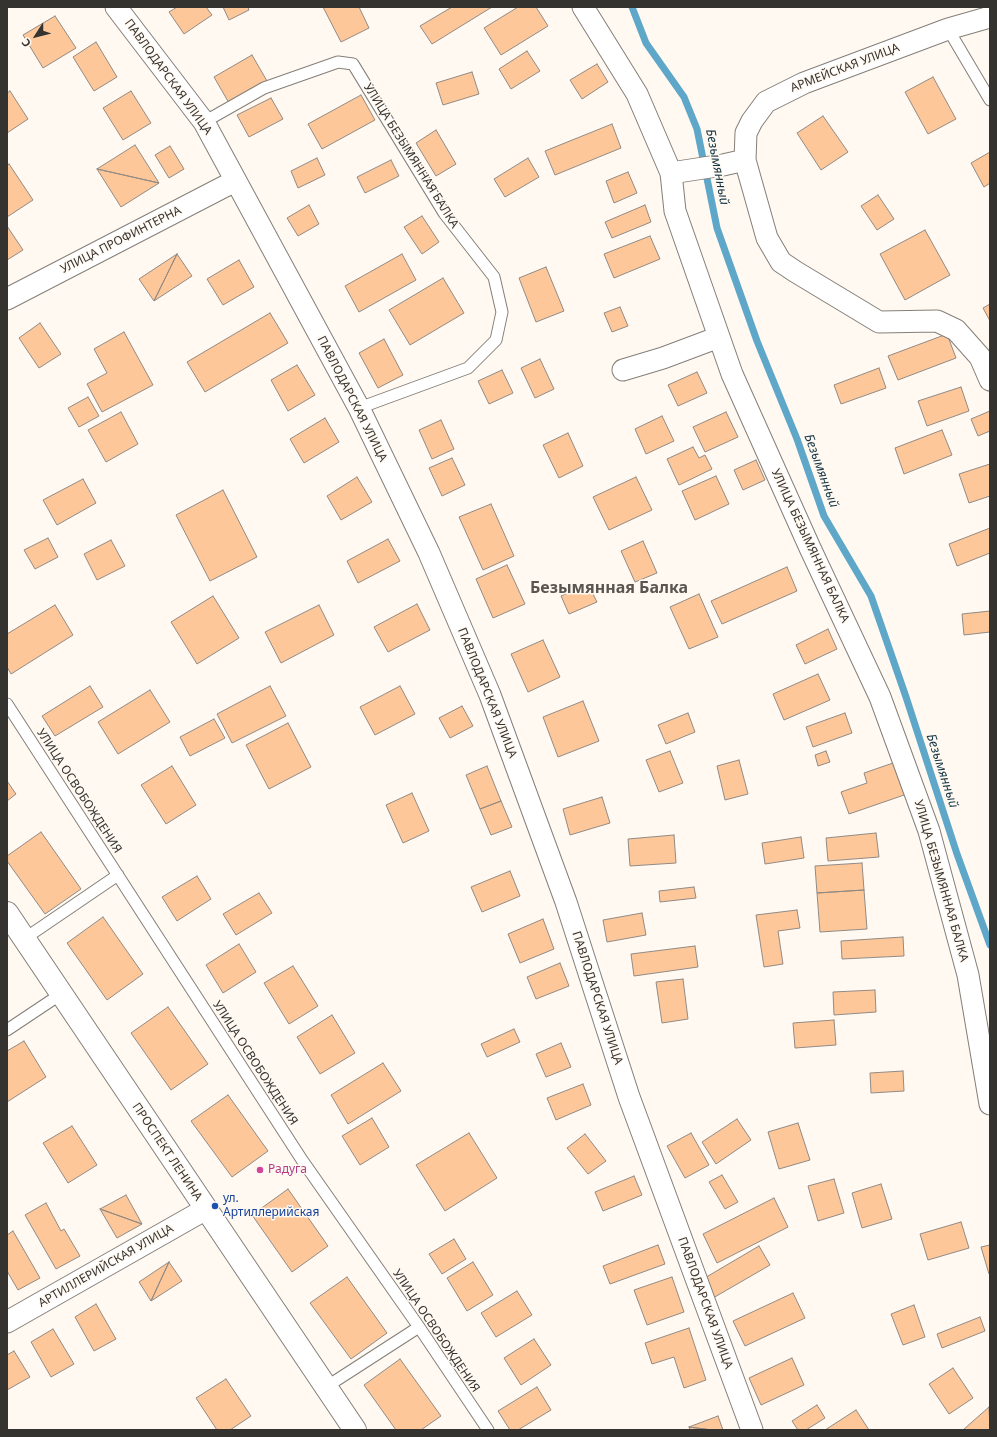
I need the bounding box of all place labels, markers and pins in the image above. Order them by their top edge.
place label: Радуга [268,1163,307,1177]
marker: Радуга [255,1165,265,1175]
place label: ул. Артиллерийская [223,1192,319,1220]
marker: ул. Артиллерийская [210,1201,220,1211]

